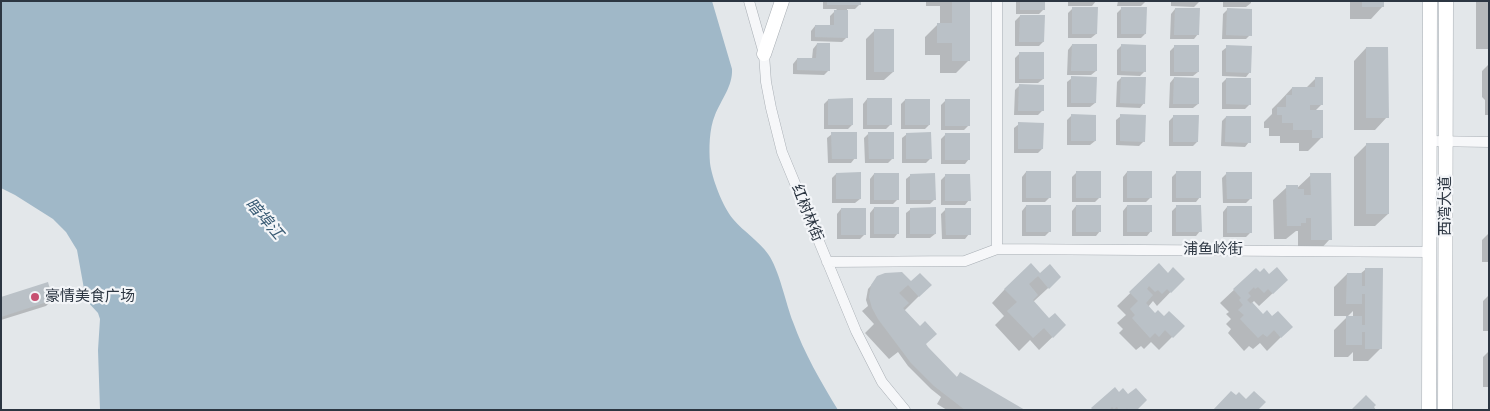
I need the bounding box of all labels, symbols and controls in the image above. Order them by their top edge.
street label: 西湾大道 [1437,176,1455,236]
street label: 红树林街 [787,182,827,244]
water label: 暗埠江 [241,195,287,243]
street label: 浦鱼岭街 [1183,241,1243,259]
place label: 豪情美食广场 [45,288,135,306]
marker: 豪情美食广场 [29,291,41,303]

